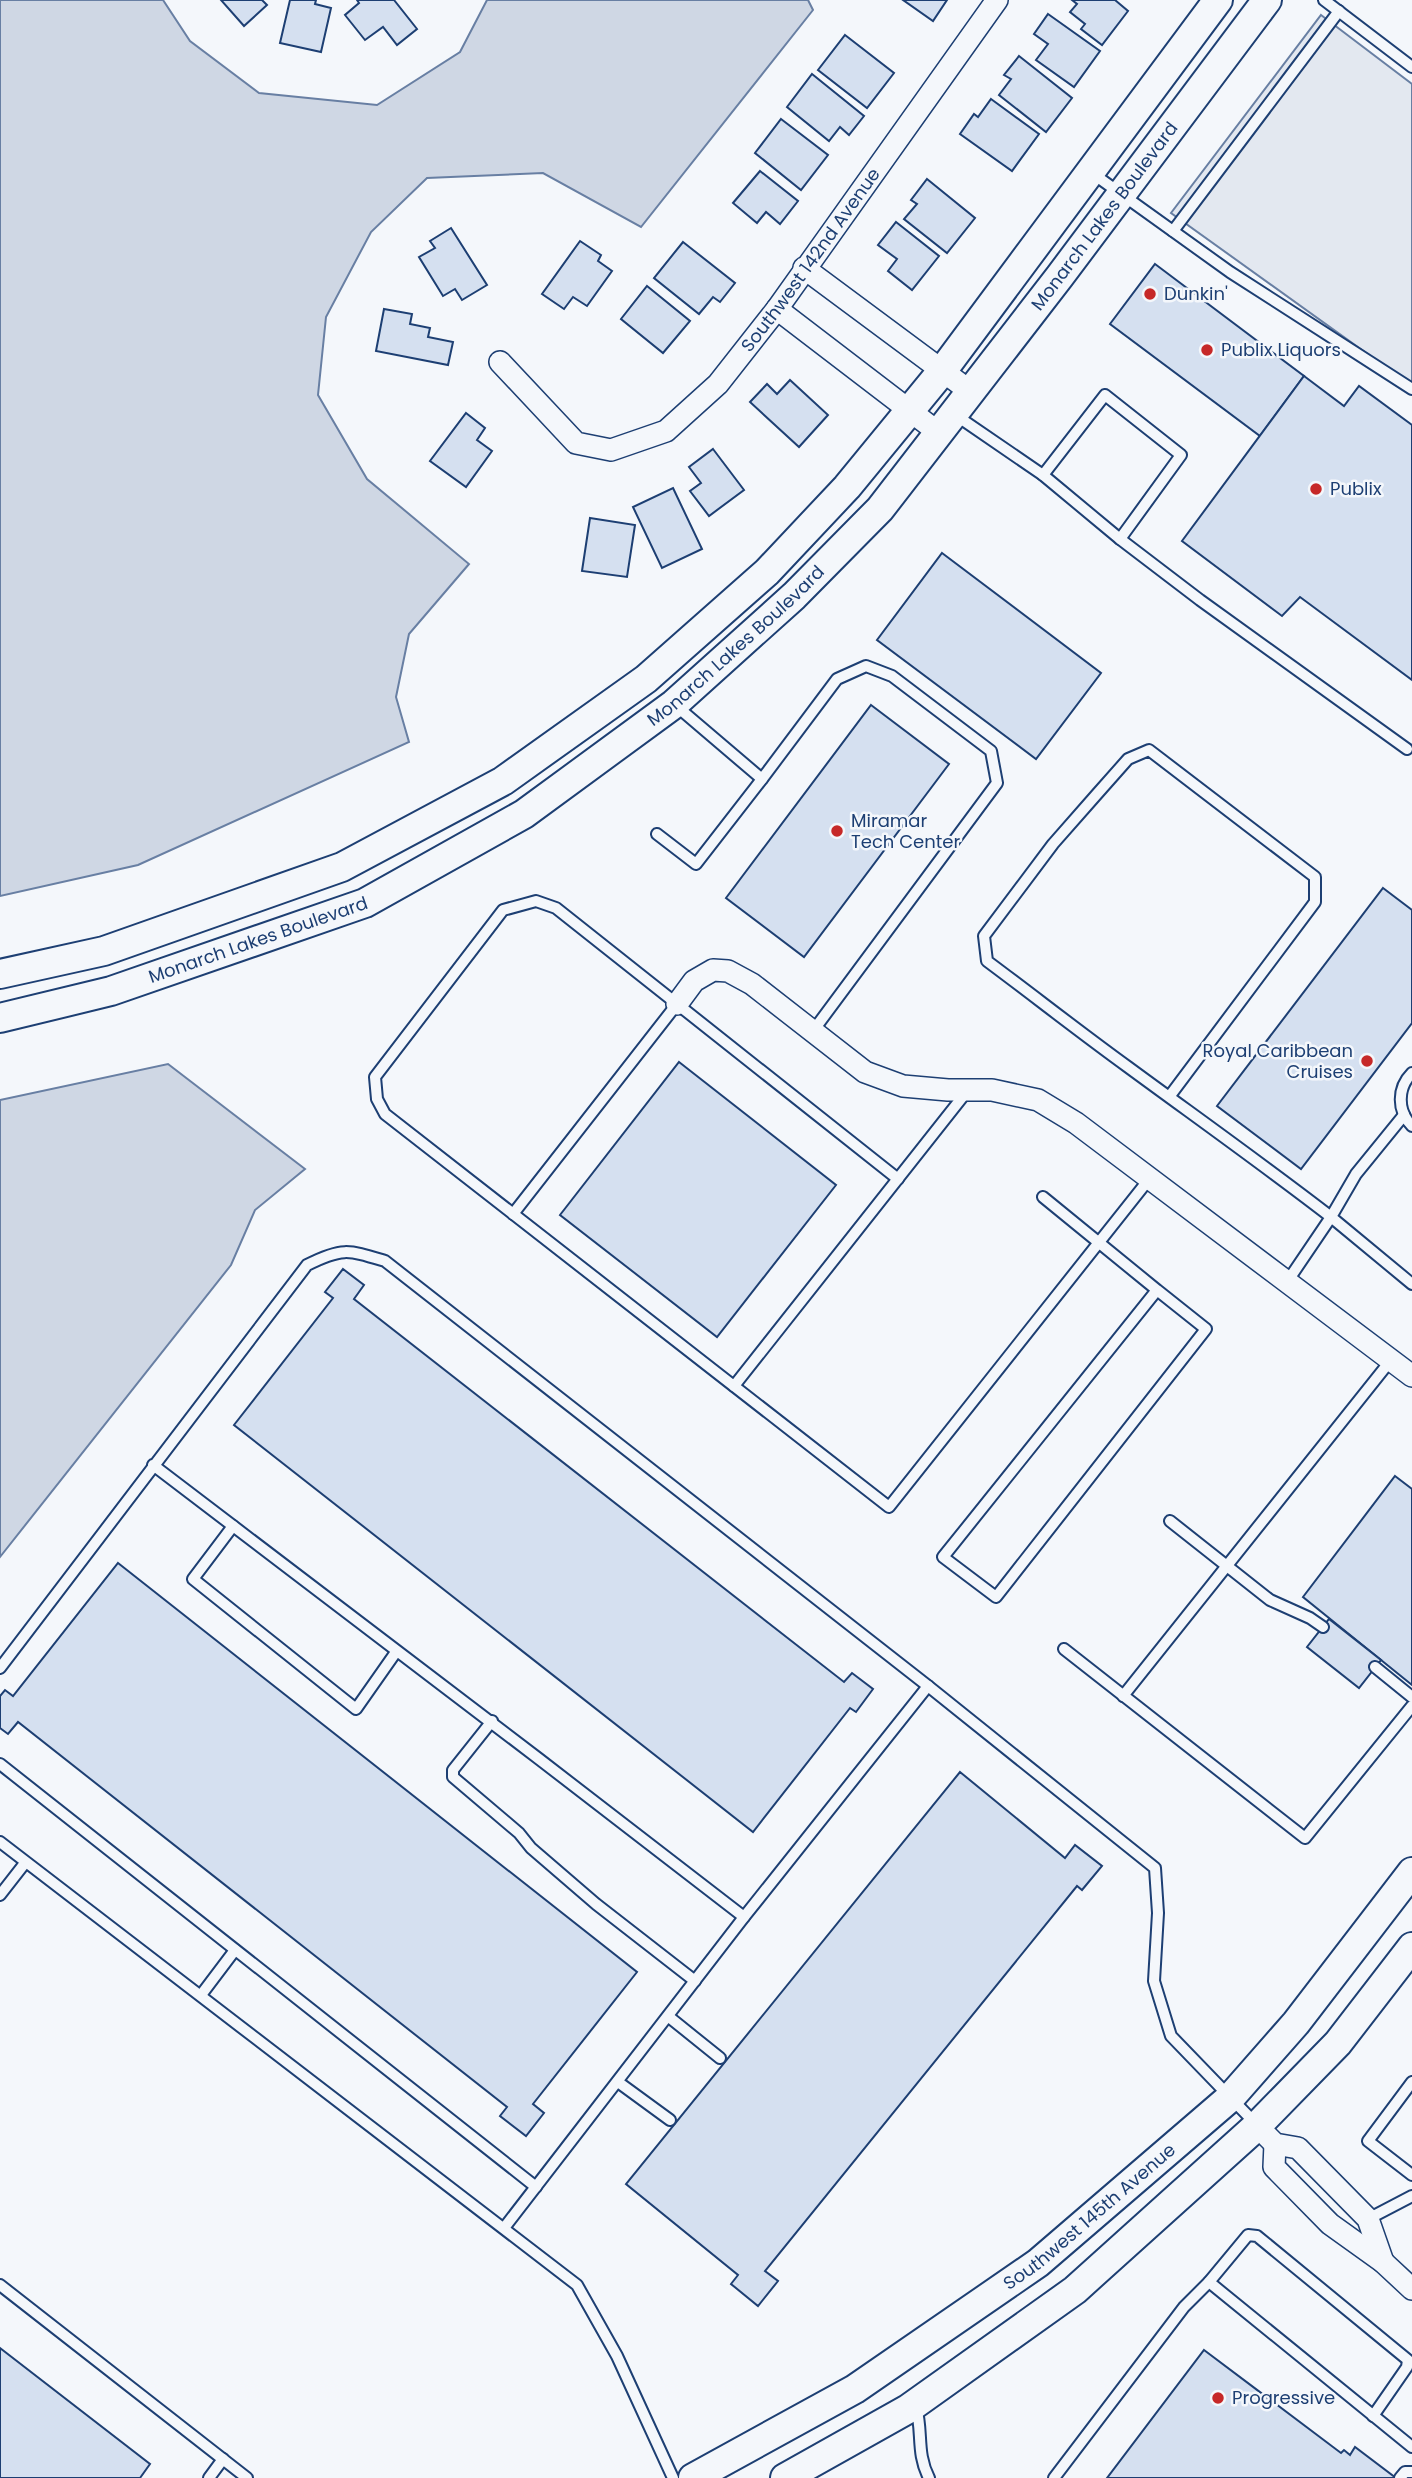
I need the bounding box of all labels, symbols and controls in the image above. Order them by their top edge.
street label: Monarch Lakes Boulevard [1025,116,1183,315]
street label: Southwest 142nd Avenue [735,163,886,357]
place label: Dunkin' [1164,281,1228,306]
marker: Dunkin' [1142,286,1158,302]
place label: Publix Liquors [1221,337,1341,362]
marker: Publix Liquors [1199,342,1215,358]
place label: Publix [1330,476,1382,501]
marker: Publix [1308,481,1324,497]
street label: Monarch Lakes Boulevard [642,560,830,732]
place label: Miramar Tech Center [851,808,960,854]
marker: Miramar Tech Center [829,823,845,839]
street label: Monarch Lakes Boulevard [145,890,371,989]
place label: Royal Caribbean Cruises [1203,1038,1353,1084]
marker: Royal Caribbean Cruises [1359,1053,1375,1069]
street label: Southwest 145th Avenue [998,2137,1181,2295]
place label: Progressive [1232,2385,1335,2410]
marker: Progressive [1210,2390,1226,2406]

